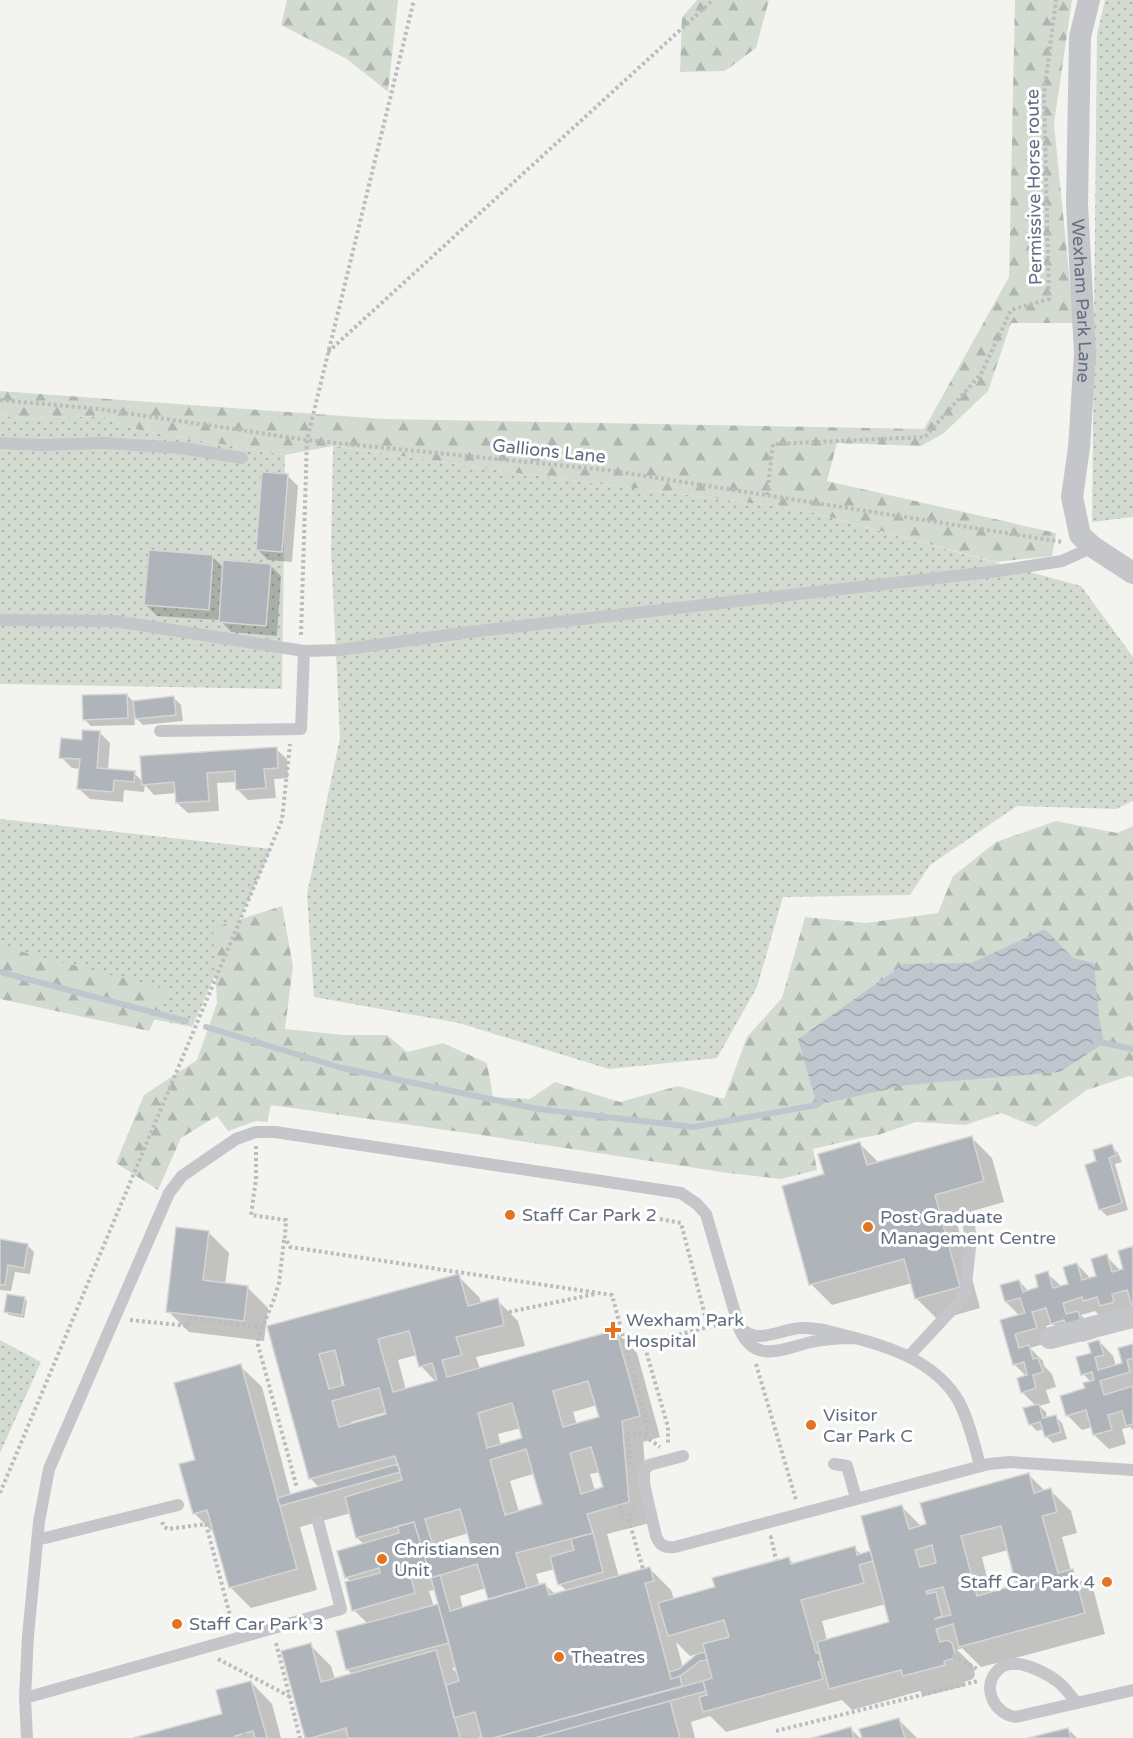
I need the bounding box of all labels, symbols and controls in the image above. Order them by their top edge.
street label: Permissive Horse route [1021,89,1047,285]
street label: Wexham Park Lane [1067,218,1096,384]
street label: Gallions Lane [491,434,607,468]
place label: Staff Car Park 2 [522,1204,657,1226]
place label: Post Graduate Management Centre [880,1206,1056,1249]
marker: Staff Car Park 2 [503,1208,517,1222]
marker: Post Graduate Management Centre [861,1220,875,1234]
place label: Wexham Park Hospital [626,1309,744,1352]
marker: Wexham Park Hospital [604,1321,622,1339]
place label: Visitor Car Park C [823,1404,913,1447]
marker: Visitor Car Park C [804,1418,818,1432]
place label: Christiansen Unit [394,1538,500,1581]
marker: Christiansen Unit [375,1552,389,1566]
place label: Staff Car Park 4 [960,1571,1095,1593]
marker: Staff Car Park 4 [1100,1575,1114,1589]
place label: Staff Car Park 3 [189,1613,324,1635]
marker: Staff Car Park 3 [170,1617,184,1631]
place label: Theatres [571,1646,645,1668]
marker: Theatres [552,1650,566,1664]

